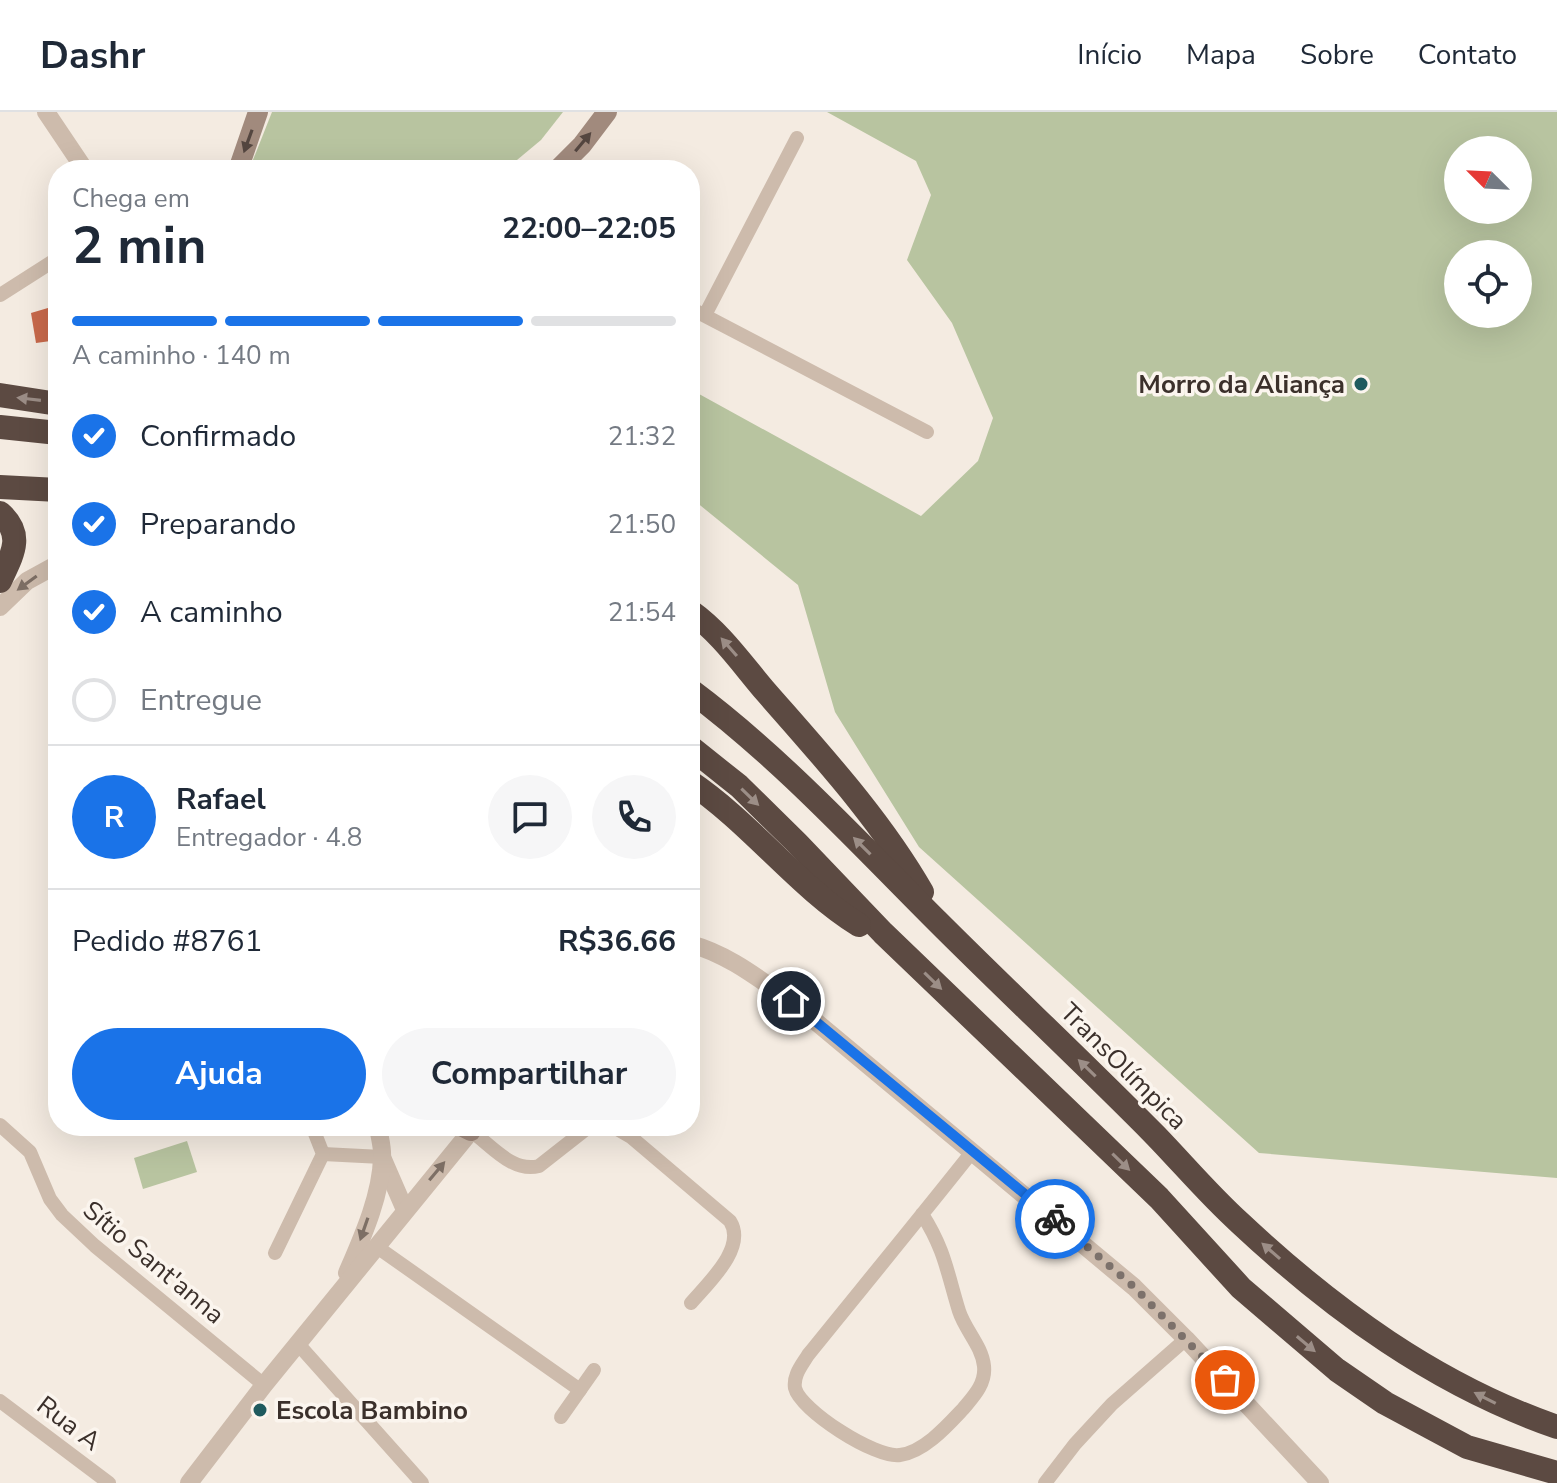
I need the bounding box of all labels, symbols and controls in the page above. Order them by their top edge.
text: Dashr [40,30,145,81]
text: Início [1077,36,1142,74]
text: Mapa [1186,36,1256,74]
text: Sobre [1300,36,1374,74]
text: Contato [1418,36,1517,74]
one-way arrow [241,129,254,153]
one-way arrow [574,132,591,152]
north arrow [1444,136,1532,224]
map controls [1444,136,1532,328]
text: Chega em [72,181,190,216]
text: 22:00–22:05 [502,208,676,249]
text: 2 min [72,210,207,281]
button: locate [1444,240,1532,328]
text: A caminho · 140 m [72,338,291,373]
place label: Morro da Aliança [1138,367,1345,402]
marker: Morro da Aliança [1352,375,1370,393]
one-way arrow [16,392,41,405]
icon: check [72,414,116,458]
text: Confirmado [140,416,296,457]
text: 21:32 [608,419,676,454]
icon: check [72,502,116,546]
text: Preparando [140,504,296,545]
text: 21:50 [608,507,676,542]
one-way arrow [16,575,38,591]
icon: check [72,590,116,634]
text: A caminho [140,592,283,633]
text: 21:54 [608,595,676,630]
one-way arrow [721,637,738,657]
text: Entregue [140,680,262,721]
button: chat [488,775,572,859]
button: phone [592,775,676,859]
text: Rafael [176,779,266,820]
one-way arrow [740,787,759,806]
text: R [104,797,124,838]
text: Entregador · 4.8 [176,820,362,855]
one-way arrow [853,837,872,856]
text: Pedido #8761 [72,921,263,962]
text: R$36.66 [558,921,676,962]
pin [757,967,825,1035]
one-way arrow [923,972,942,990]
icon: home [769,979,813,1023]
street label: TransOlímpica [1052,995,1195,1138]
button: Ajuda [72,1028,366,1120]
button: Compartilhar [382,1028,676,1120]
one-way arrow [1078,1060,1097,1078]
one-way arrow [1111,1152,1130,1170]
one-way arrow [428,1162,445,1182]
courier [1015,1179,1095,1259]
street label: Sítio Sant'anna [75,1193,232,1332]
icon: bike [1033,1197,1077,1241]
one-way arrow [358,1217,370,1241]
one-way arrow [1262,1243,1281,1261]
one-way arrow [1295,1335,1315,1352]
pin [1191,1346,1259,1414]
icon: bag [1203,1358,1247,1402]
street label: Rua A [30,1388,108,1459]
one-way arrow [1474,1391,1497,1404]
place label: Escola Bambino [276,1393,468,1428]
marker: Escola Bambino [251,1401,269,1419]

